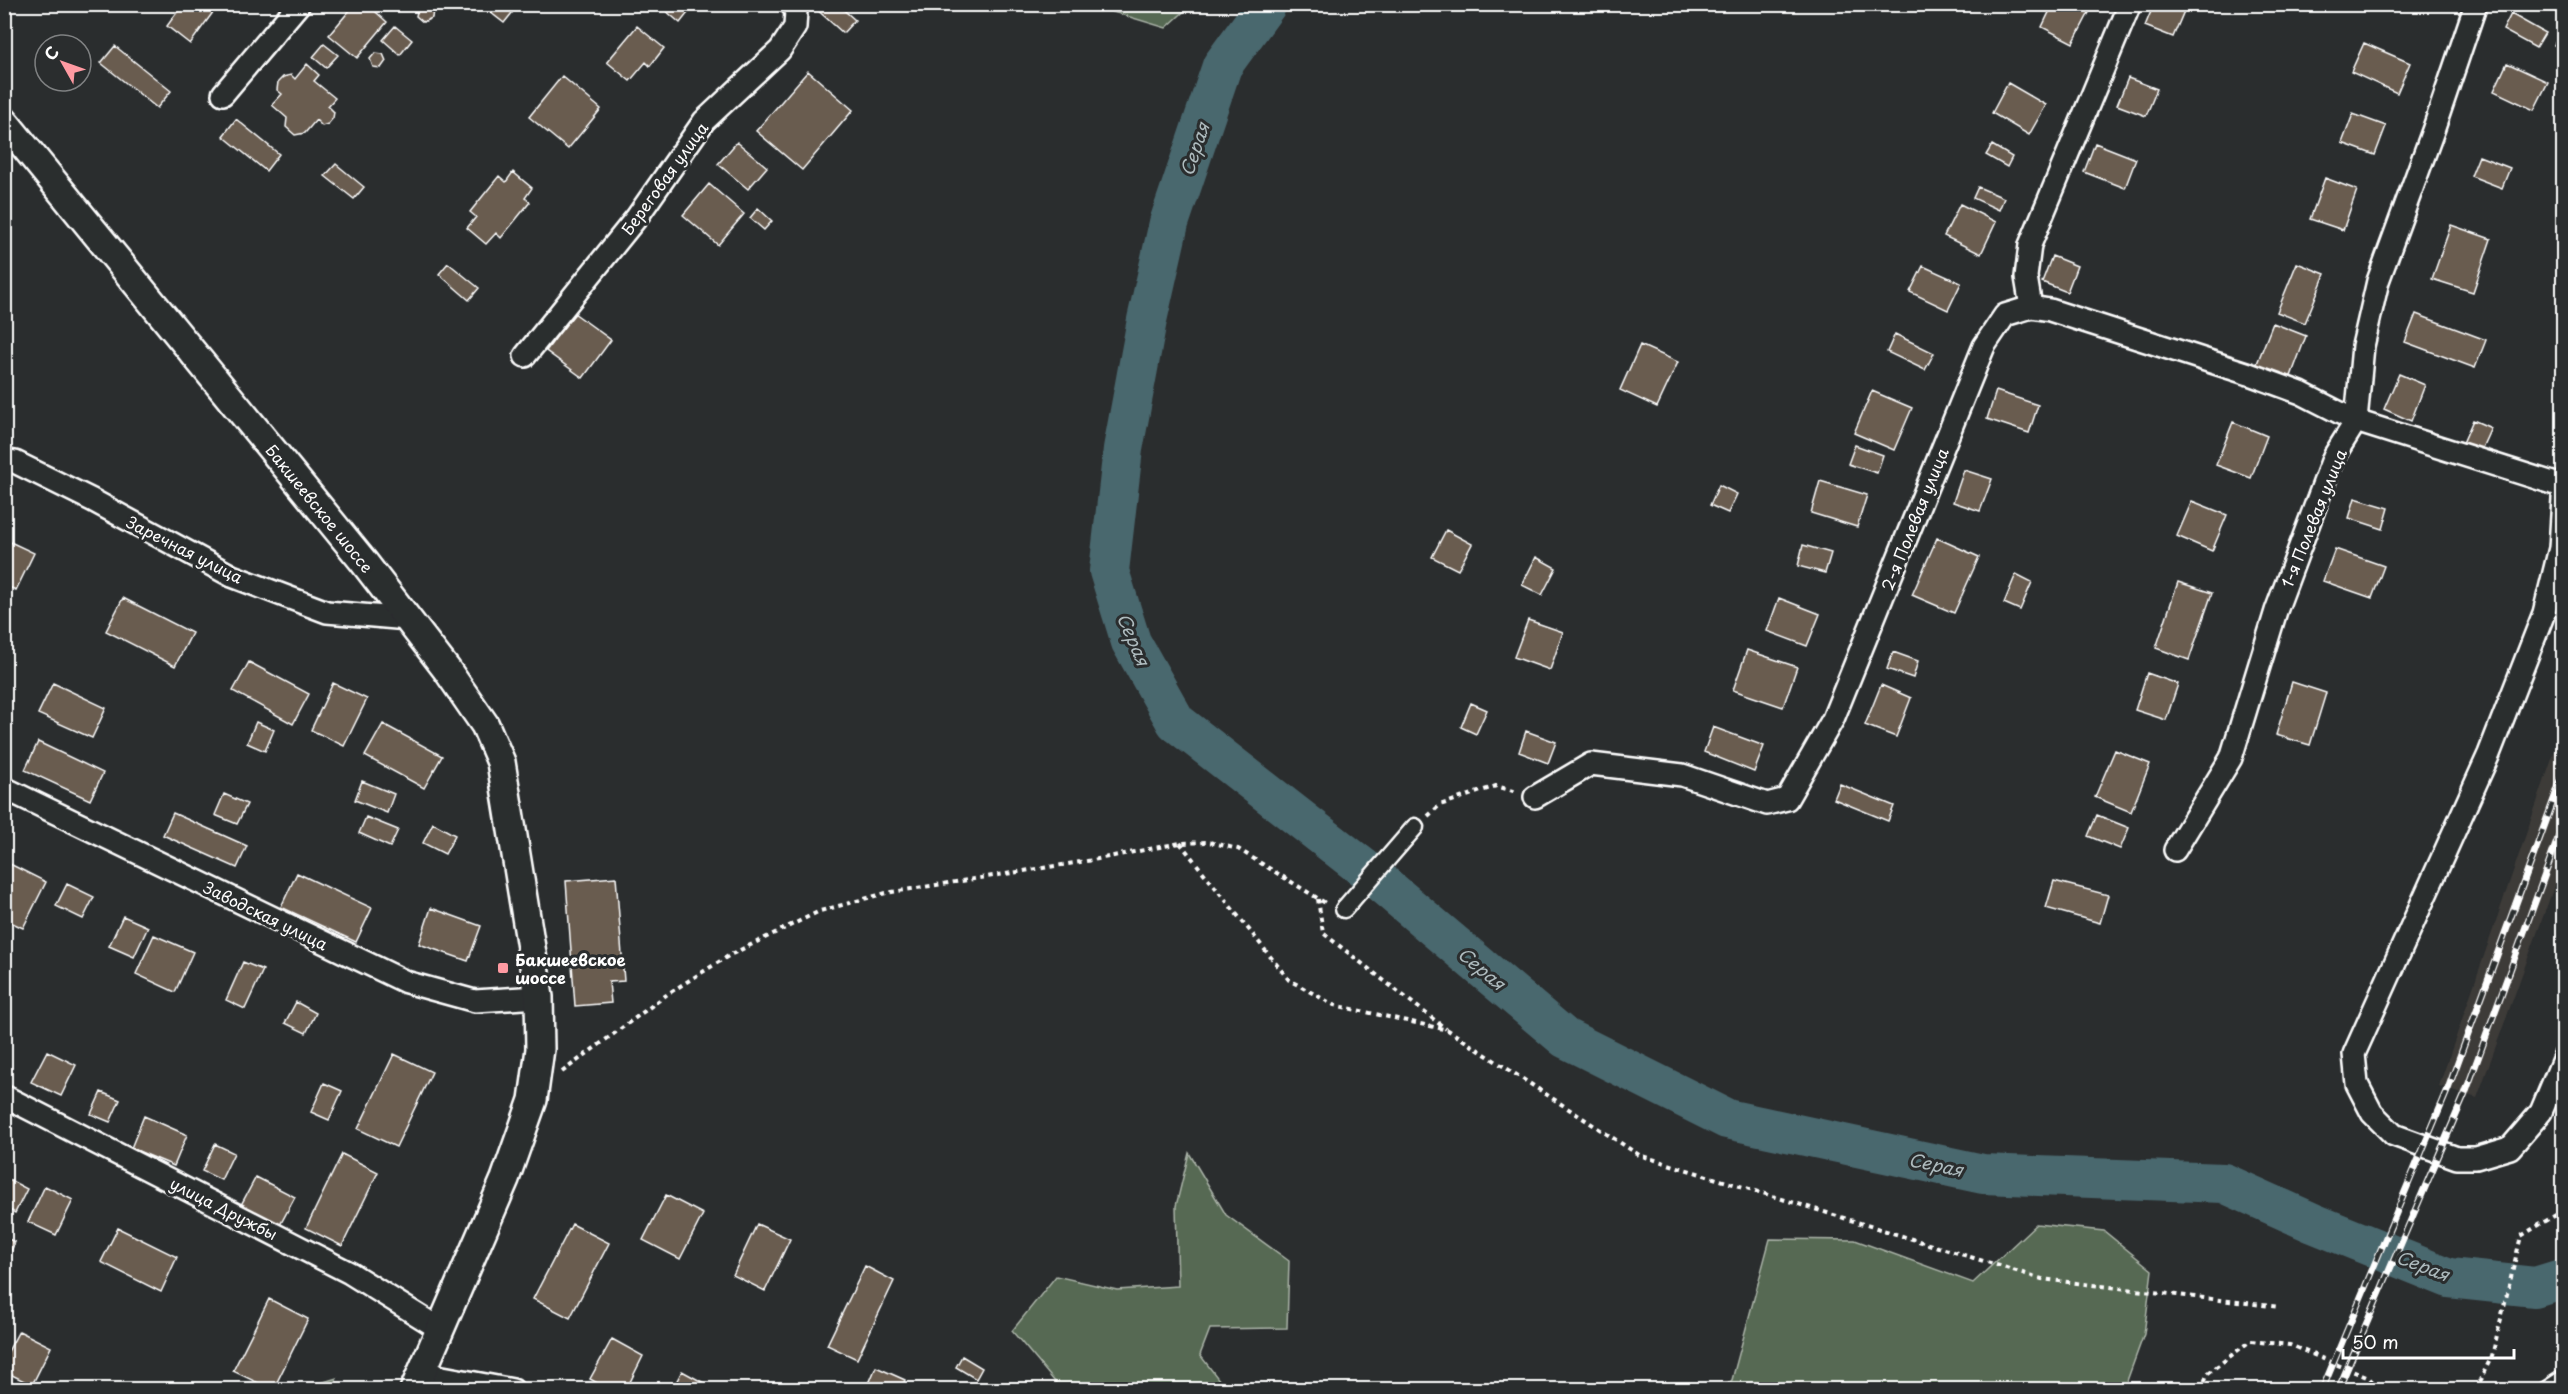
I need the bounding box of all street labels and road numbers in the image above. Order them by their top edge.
street label: Береговая улица [615,117,713,239]
street label: Бакшеевское шоссе [261,439,379,577]
street label: 2-я Полевая улица [1874,444,1954,594]
street label: 1-я Полевая улица [2274,445,2352,591]
street label: Заречная улица [123,509,247,589]
street label: Заводская улица [200,875,332,955]
street label: улица Дружбы [166,1171,282,1245]

